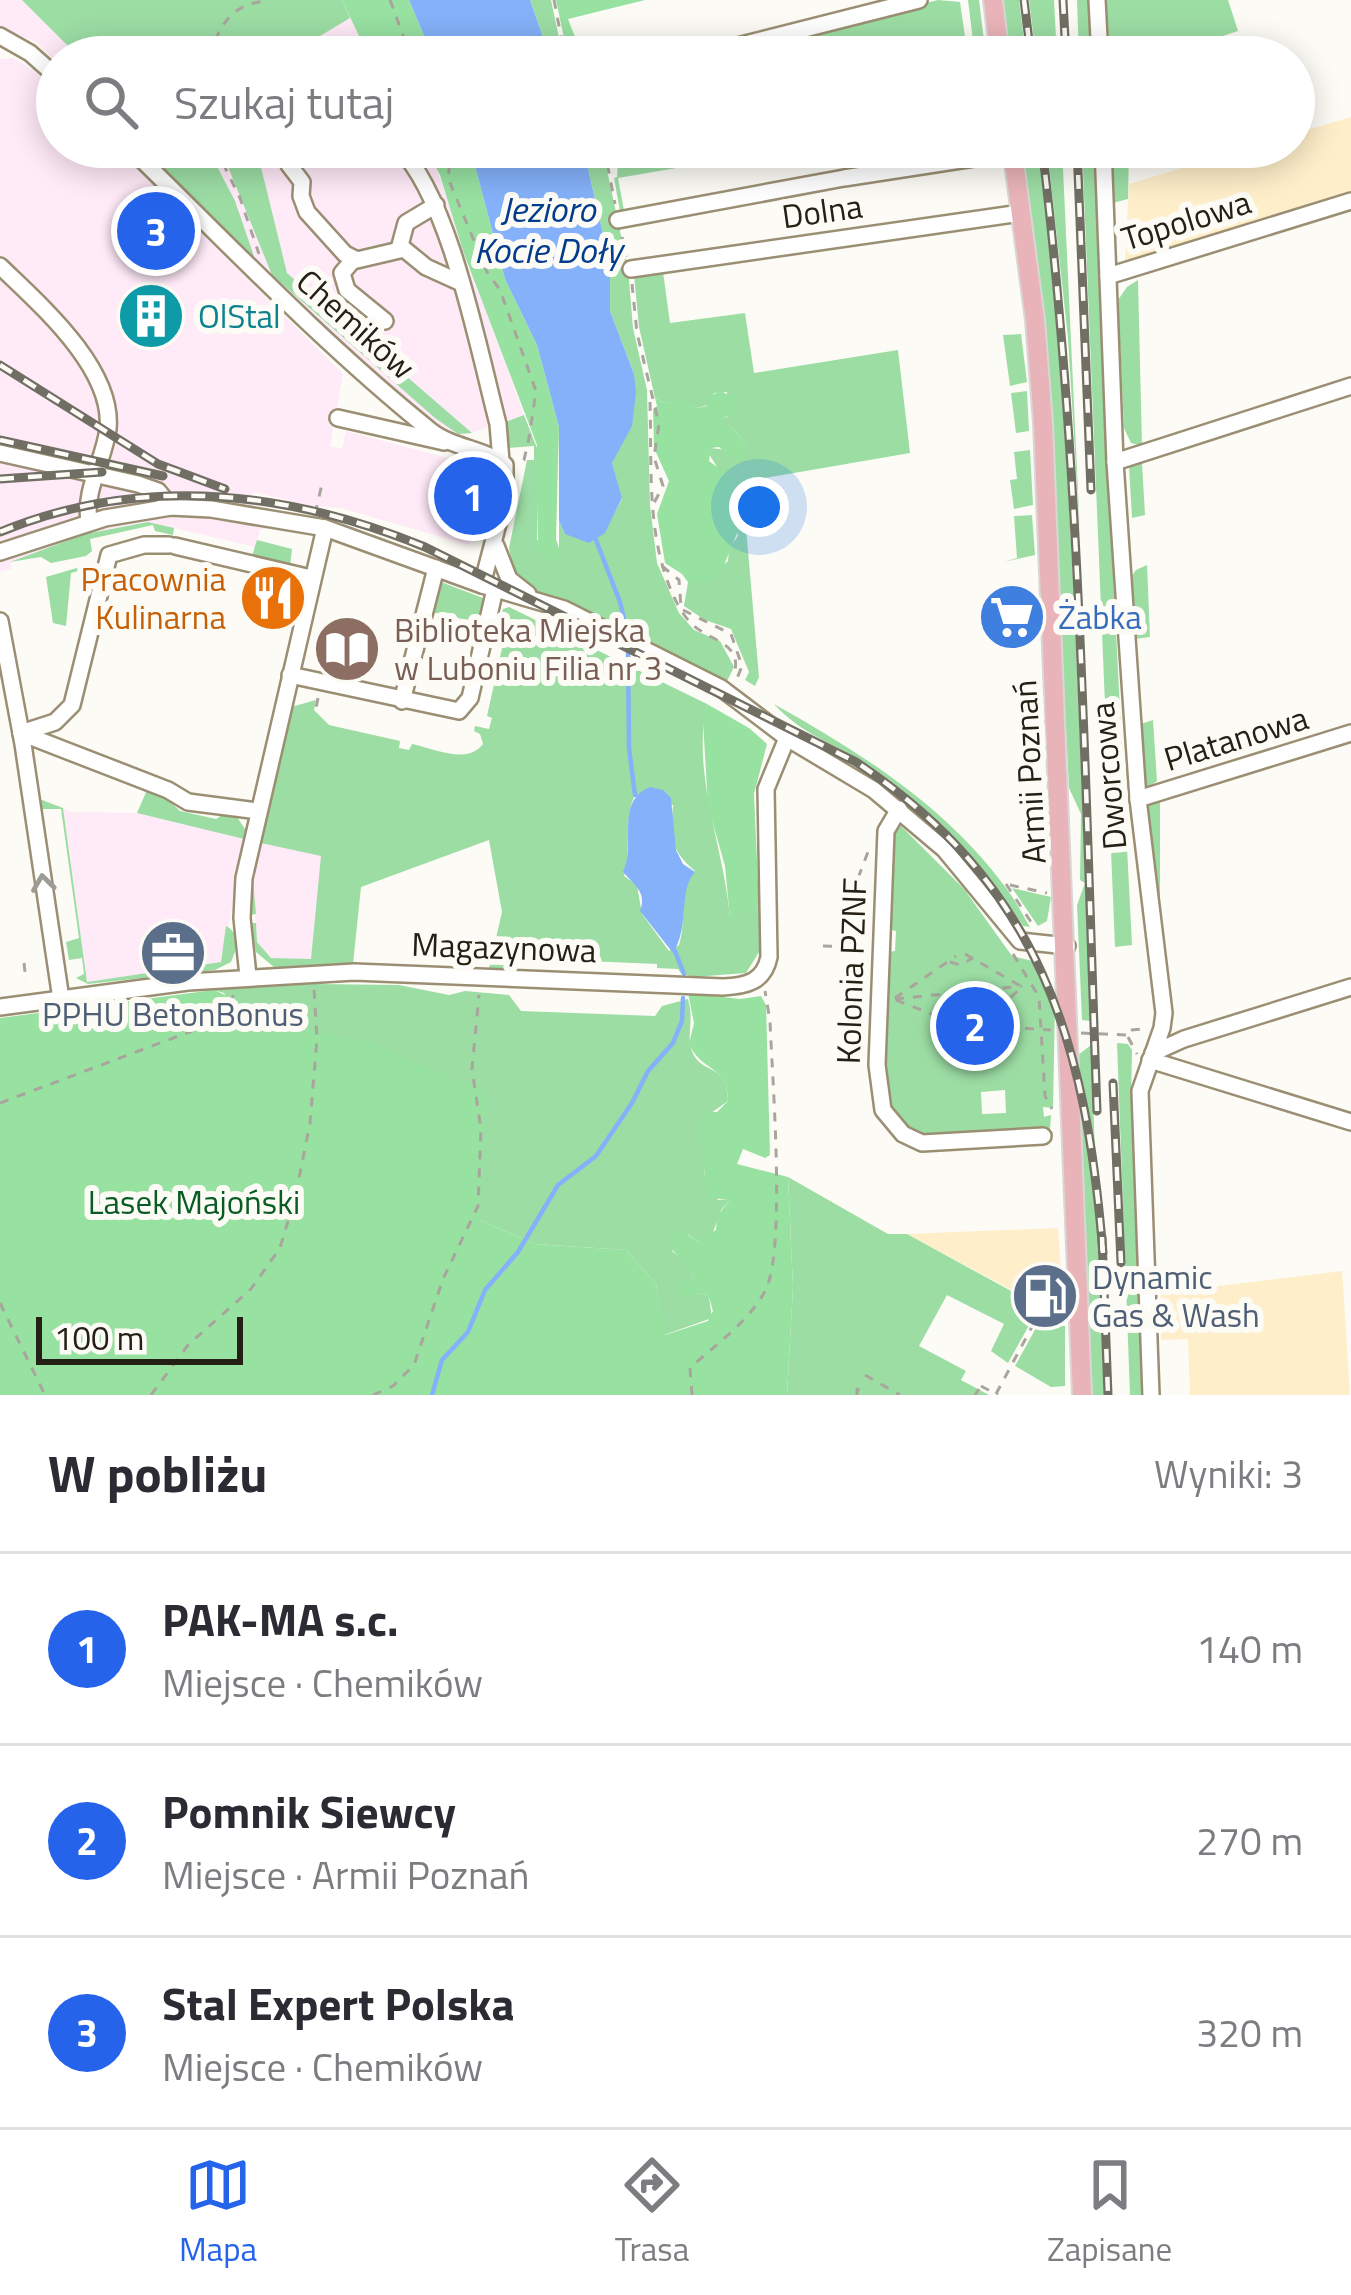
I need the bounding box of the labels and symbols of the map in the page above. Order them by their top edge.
street label: Topolowa [1115,177,1257,263]
water label: Jezioro Kocie Doły [474,181,626,277]
street label: Dolna [779,181,865,241]
pin: 3 [117,186,195,276]
street label: Chemików [285,257,427,391]
building icon: OlStal [116,281,186,351]
place label: OlStal [198,291,281,341]
pin: 1 [434,451,512,541]
your location [729,477,789,537]
place label: Pracownia Kulinarna [80,554,226,642]
restaurant icon: Pracownia Kulinarna [238,563,308,633]
supermarket icon: Żabka [977,582,1047,652]
place label: Żabka [1058,592,1142,642]
place label: Biblioteka Miejska w Luboniu Filia nr 3 [394,605,662,693]
library icon: Biblioteka Miejska w Luboniu Filia nr 3 [312,614,382,684]
street label: Armii Poznań [999,679,1059,865]
street label: Platanowa [1158,692,1314,784]
street label: Dworcowa [1077,700,1139,852]
one-way arrow [31,873,57,893]
street label: Kolonia PZNF [823,877,879,1065]
office icon: PPHU BetonBonus [138,918,208,988]
street label: Magazynowa [411,919,597,975]
pin: 2 [936,981,1014,1071]
place label: PPHU BetonBonus [42,989,304,1039]
park label: Lasek Majoński [88,1177,300,1227]
place label: Dynamic Gas & Wash [1092,1252,1260,1340]
fuel station icon: Dynamic Gas & Wash [1010,1261,1080,1331]
scale bar [36,1311,243,1364]

